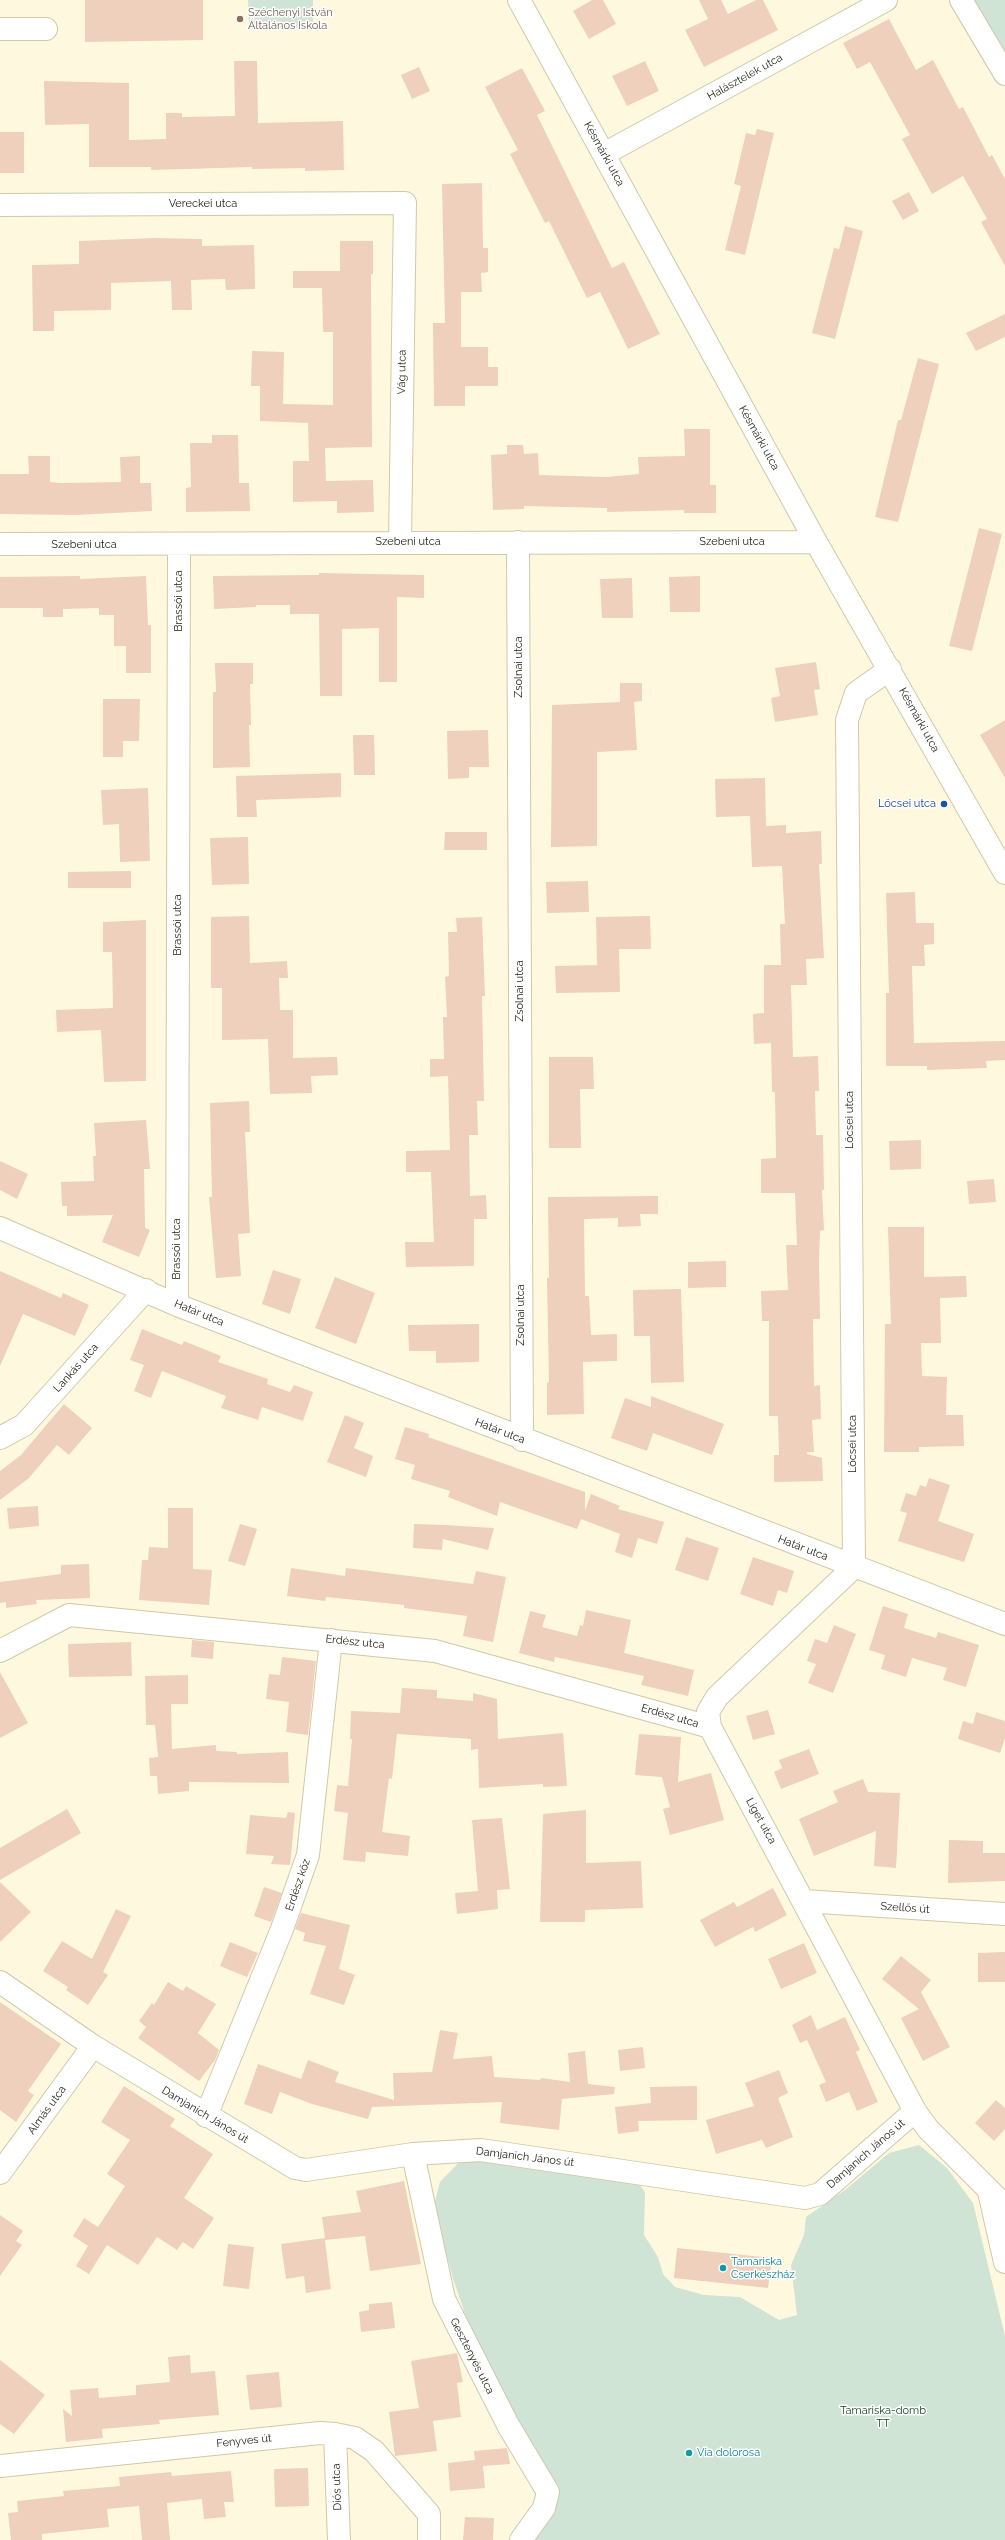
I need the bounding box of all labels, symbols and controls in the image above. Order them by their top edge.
place label: Széchenyi István Általános Iskola [248,6,333,32]
marker: Széchenyi István Általános Iskola [235,14,245,24]
street label: Halásztelek utca [705,51,785,103]
street label: Késmárki utca [581,119,627,189]
street label: Vereckei utca [169,197,237,211]
street label: Vág utca [395,350,409,394]
street label: Késmárki utca [736,403,782,473]
street label: Szebeni utca [375,535,441,549]
street label: Szebeni utca [699,535,765,549]
street label: Szebeni utca [51,538,117,552]
street label: Brassói utca [172,570,186,632]
street label: Zsolnai utca [512,636,526,698]
street label: Késmárki utca [896,685,942,755]
place label: Lőcsei utca [878,797,936,811]
marker: Lőcsei utca [939,799,949,809]
street label: Brassói utca [171,894,185,956]
street label: Zsolnai utca [513,960,527,1022]
street label: Lőcsei utca [843,1091,857,1149]
street label: Brassói utca [170,1218,184,1280]
street label: Zsolnai utca [514,1284,528,1346]
street label: Határ utca [172,1297,226,1329]
street label: Lankás utca [51,1341,101,1395]
street label: Határ utca [473,1415,527,1447]
street label: Lőcsei utca [846,1415,860,1473]
street label: Határ utca [776,1532,830,1564]
street label: Erdész utca [325,1632,385,1652]
street label: Erdész utca [640,1701,700,1731]
street label: Liget utca [743,1796,779,1846]
street label: Erdész köz [283,1857,313,1913]
street label: Szellős út [880,1900,930,1916]
street label: Almás utca [25,2083,69,2137]
street label: Damjanich János út [159,2084,251,2146]
street label: Damjanich János út [824,2117,908,2191]
street label: Damjanich János út [475,2144,575,2170]
place label: Tamariska Cserkészház [731,2255,795,2281]
marker: Tamariska Cserkészház [718,2263,728,2273]
street label: Gesztenyés utca [447,2316,497,2396]
park label: Tamariska-domb TT [840,2404,926,2430]
street label: Fenyves út [216,2432,272,2450]
place label: Via dolorosa [697,2446,760,2460]
marker: Via dolorosa [684,2448,694,2458]
street label: Diós utca [330,2463,344,2511]

